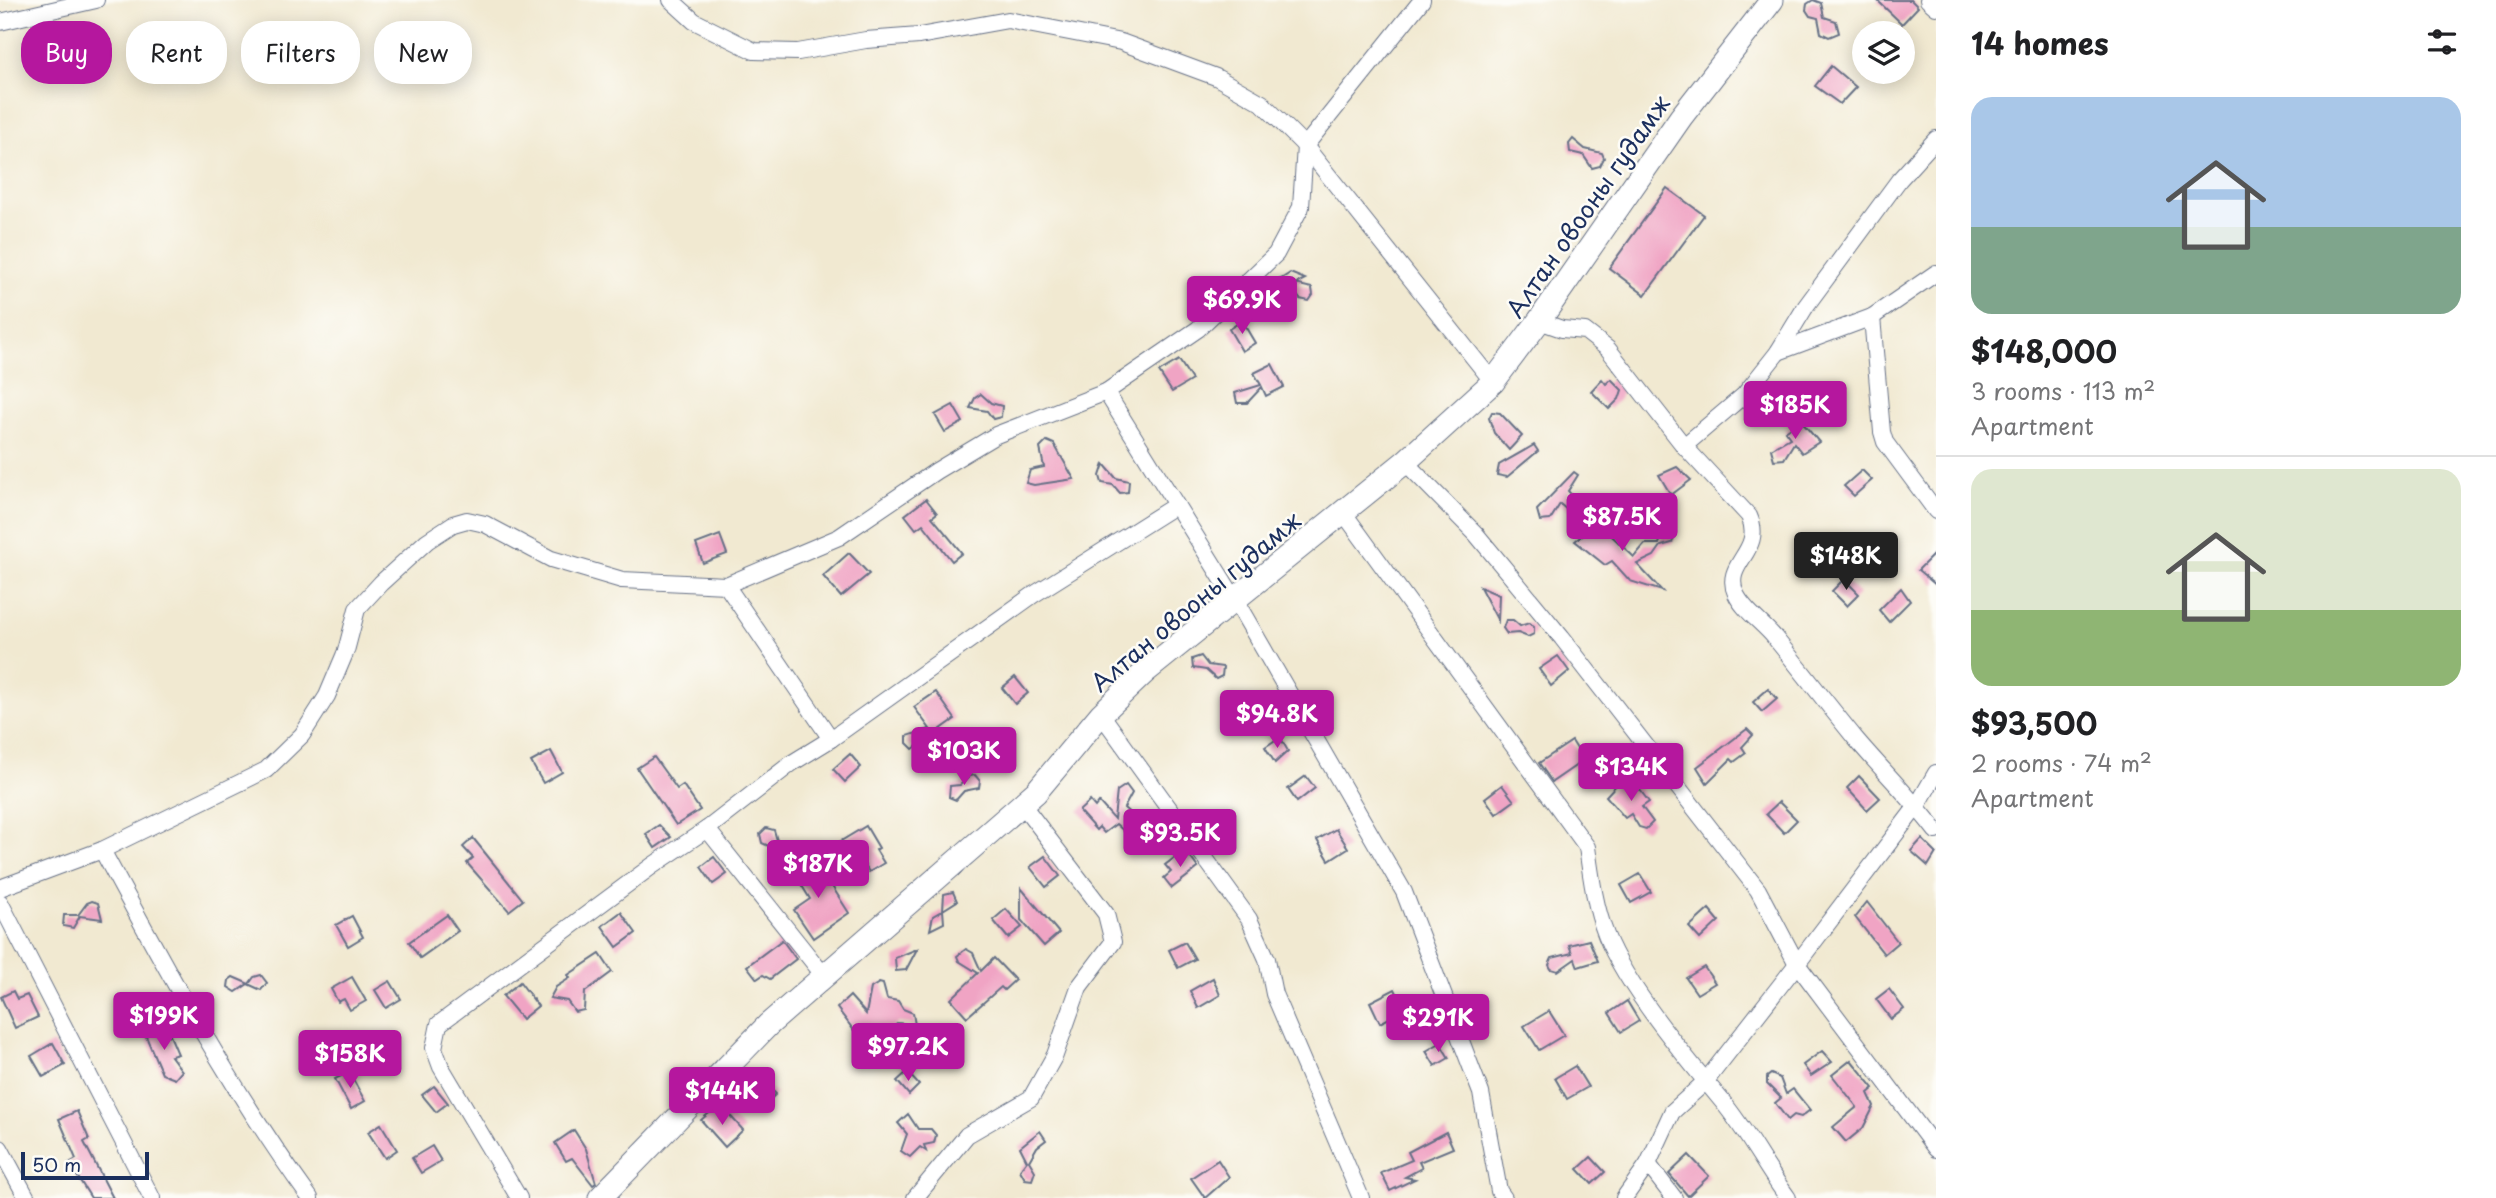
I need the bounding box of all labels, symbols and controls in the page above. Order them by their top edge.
text: 14 homes [1971,20,2109,65]
chip: Buy [21,21,112,84]
chip: Rent [126,21,227,84]
chip: Filters [241,21,360,84]
chip: New [374,21,472,84]
map controls [1852,21,1915,84]
button: layers [1852,21,1915,84]
icon: filters [2423,23,2461,61]
street label: Алтан овооны гудамж [1496,87,1678,325]
icon: home [2153,142,2279,268]
pin: $69.9K [1185,276,1299,336]
text: $69.9K [1203,281,1281,316]
text: $148,000 [1971,328,2117,373]
text: 3 rooms · 113 m² [1971,373,2155,408]
pin: $185K [1746,382,1844,441]
text: $185K [1760,386,1830,421]
text: Apartment [1971,408,2094,443]
pin: $87.5K [1565,494,1679,553]
text: $87.5K [1583,498,1661,533]
street label: Алтан овооны гудамж [1082,502,1308,700]
icon: home [2153,514,2279,640]
pin: $148K [1797,532,1895,592]
text: $148K [1810,537,1882,572]
pin: $94.8K [1220,690,1334,750]
text: $94.8K [1236,695,1318,730]
text: $93,500 [1971,700,2097,745]
pin: $103K [915,728,1013,787]
text: $103K [927,732,1001,767]
pin: $134K [1582,744,1680,803]
text: 2 rooms · 74 m² [1971,745,2152,780]
text: $134K [1594,748,1668,783]
text: Apartment [1971,780,2094,815]
pin: $93.5K [1123,810,1237,869]
text: $93.5K [1139,814,1221,849]
pin: $187K [769,841,867,900]
text: $187K [783,845,853,880]
pin: $199K [115,992,213,1052]
pin: $291K [1389,995,1487,1054]
text: $199K [129,997,199,1032]
text: $291K [1402,999,1474,1034]
pin: $97.2K [851,1024,965,1083]
text: $97.2K [867,1028,949,1063]
pin: $158K [301,1030,399,1090]
text: $158K [314,1035,386,1070]
pin: $144K [673,1068,771,1127]
text: $144K [685,1072,759,1107]
scale bar [21,1149,149,1181]
text: 50 m [32,1150,81,1178]

